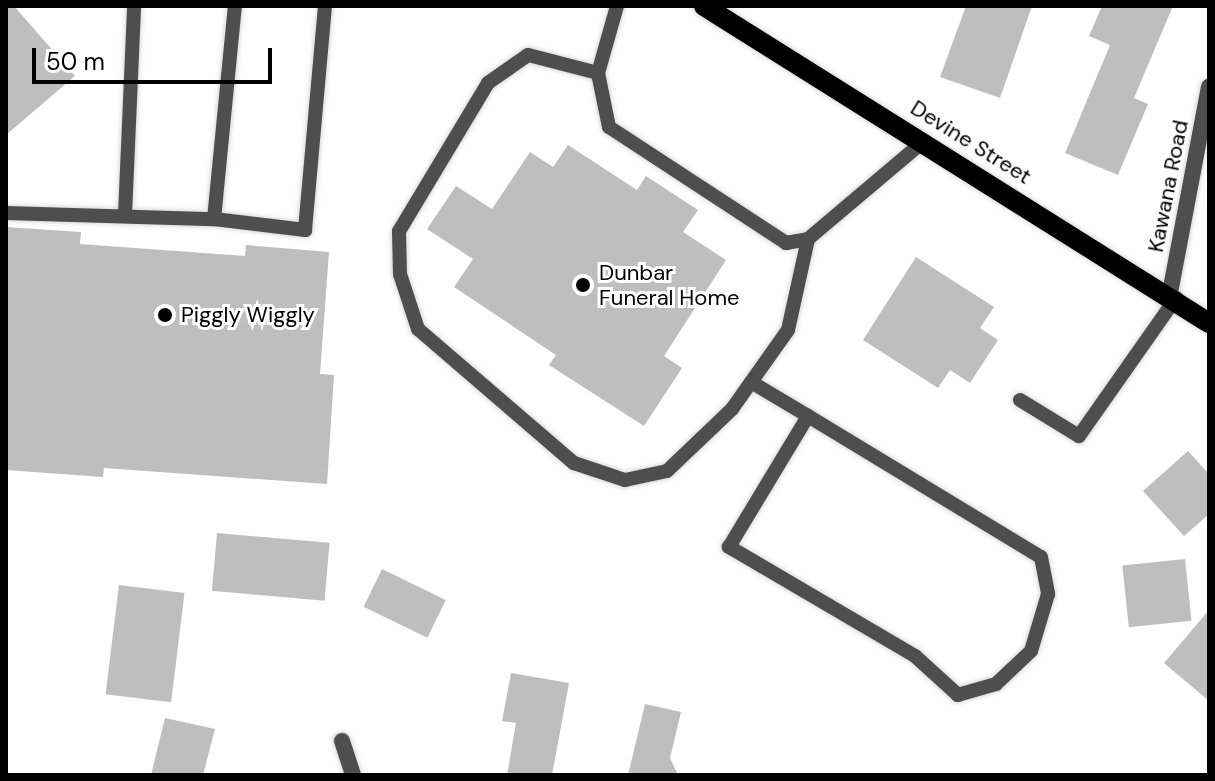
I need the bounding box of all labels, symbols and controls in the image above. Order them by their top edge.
scale bar [36,32,276,82]
text: 50 m [46,46,105,77]
street label: Devine Street [906,94,1036,190]
street label: Kawana Road [1142,118,1194,254]
place label: Dunbar Funeral Home [599,259,739,310]
marker: Dunbar Funeral Home [574,276,592,294]
place label: Piggly Wiggly [181,302,315,328]
marker: Piggly Wiggly [156,306,174,324]

